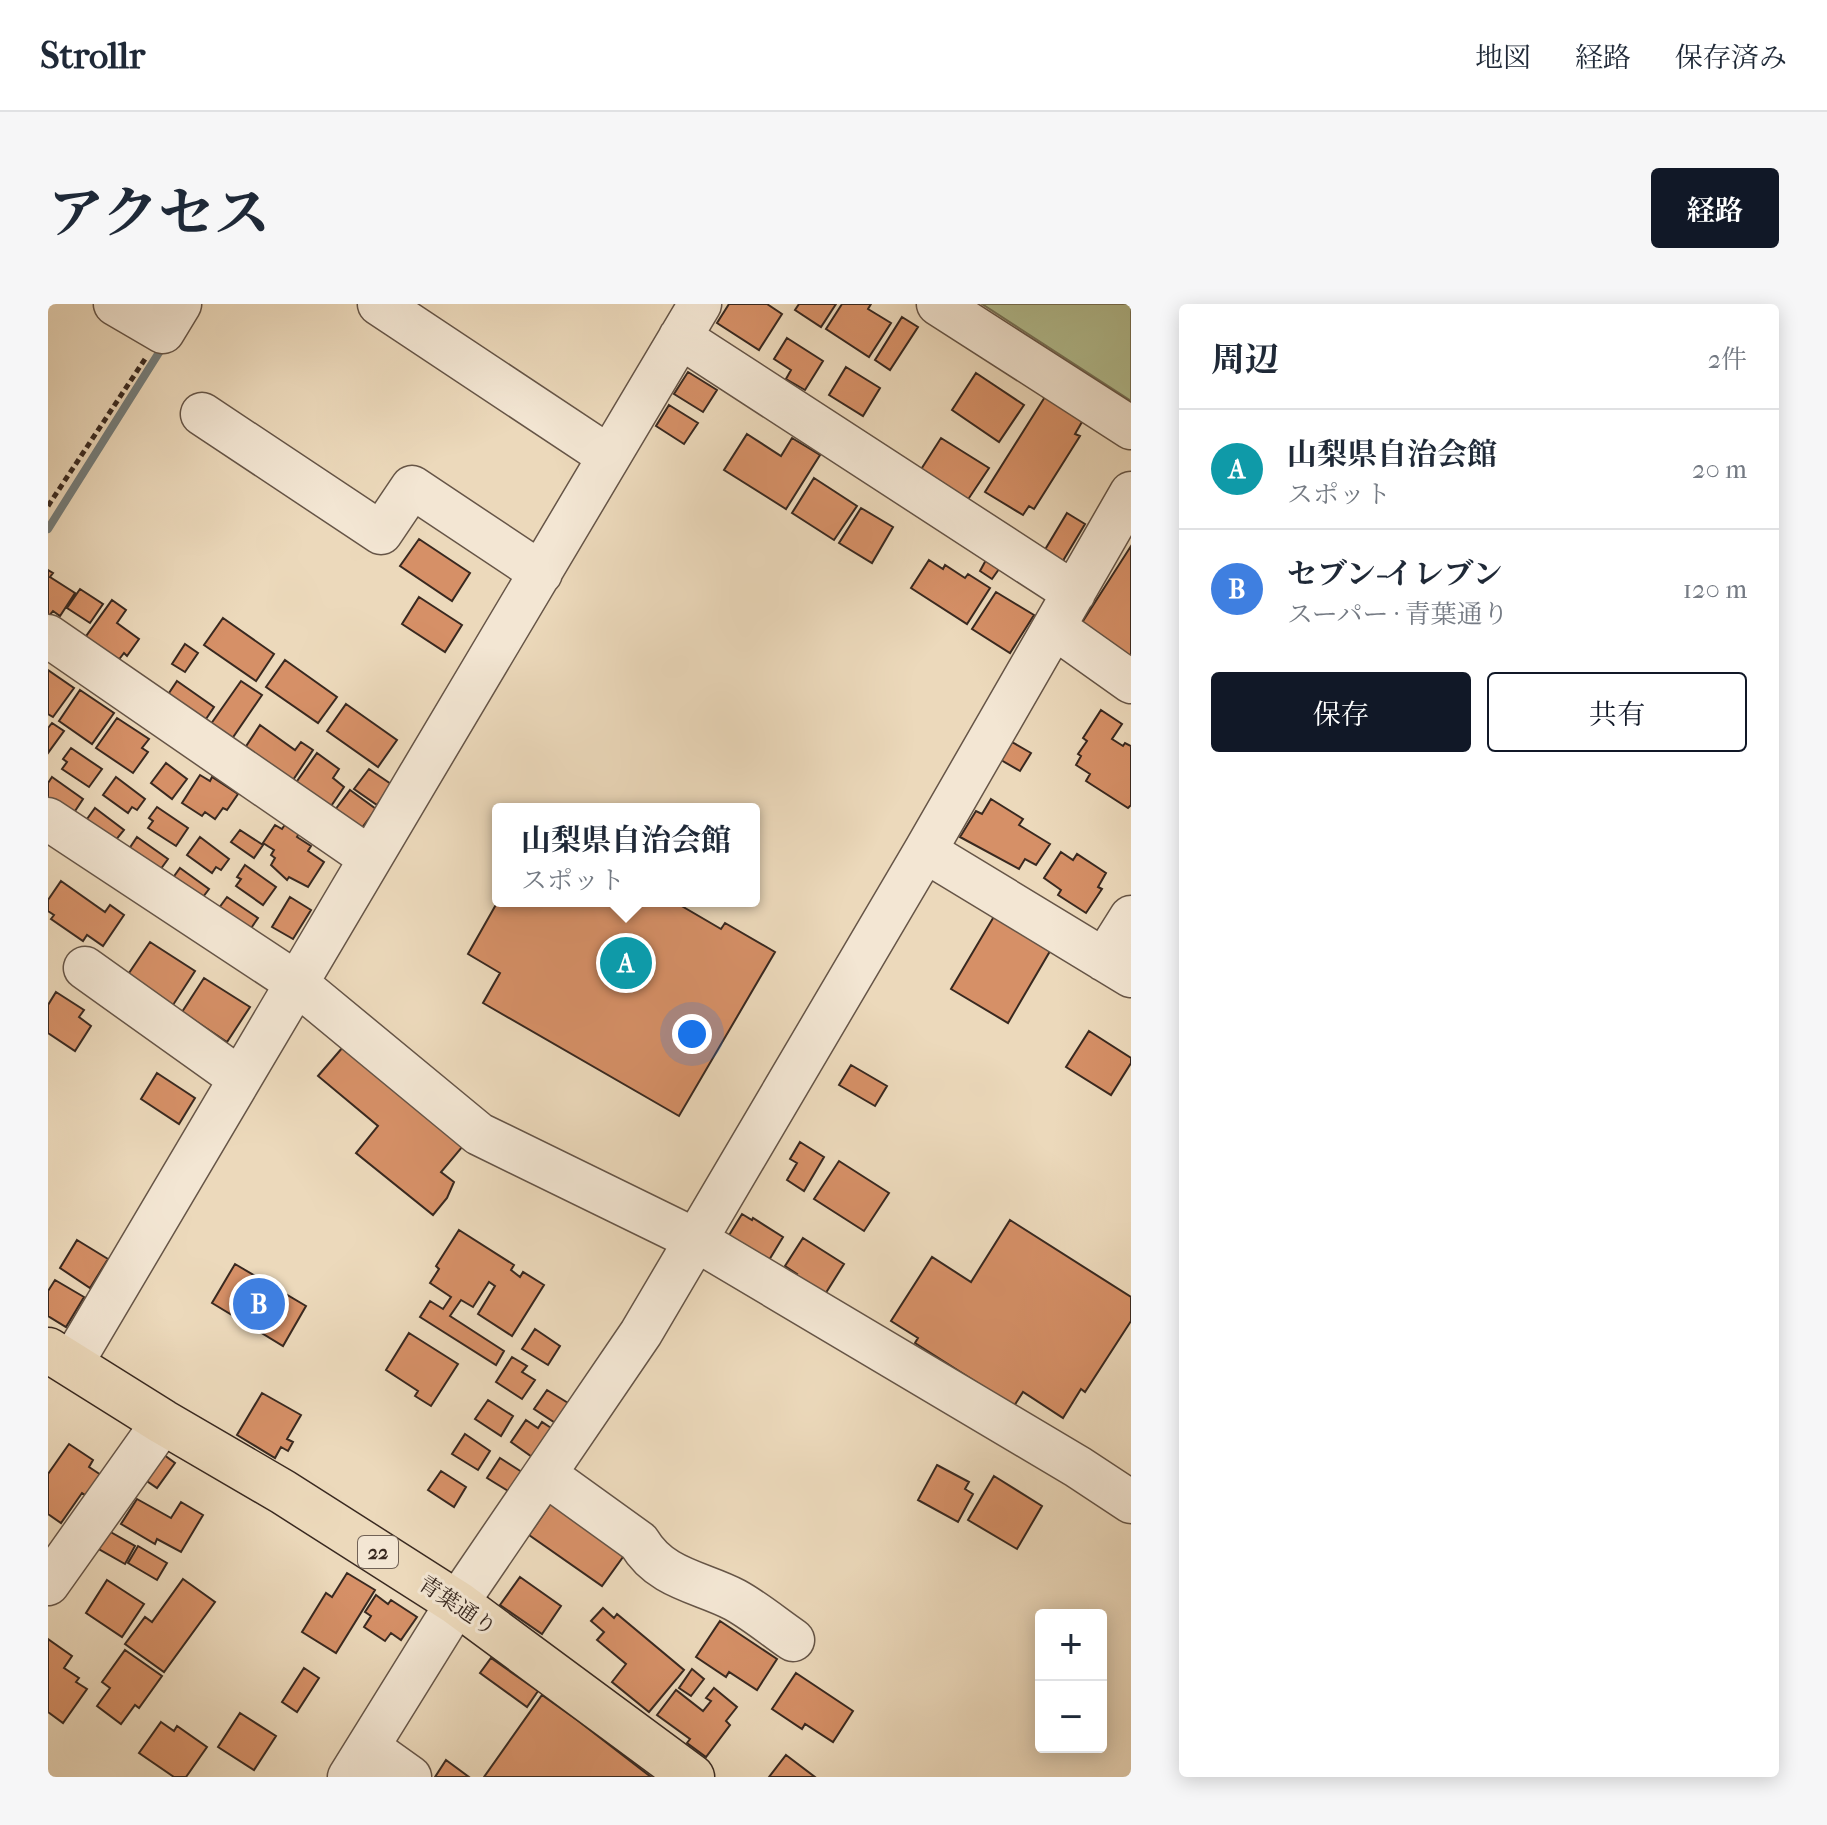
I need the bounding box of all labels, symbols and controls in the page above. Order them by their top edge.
text: Strollr [40,33,145,78]
text: 地図 [1475,41,1531,74]
text: 経路 [1575,41,1631,74]
text: 保存済み [1675,41,1787,74]
button: 経路 [1651,168,1779,248]
text: アクセス [48,181,270,246]
text: 周辺 [1211,340,1279,380]
text: 2件 [1708,344,1747,375]
text: 山梨県自治会館 [1287,437,1497,472]
text: A [1229,454,1245,485]
text: 20 m [1692,454,1747,485]
text: スポット [1287,479,1391,510]
text: セブン-イレブン [1287,557,1502,592]
text: B [1229,574,1245,605]
text: 120 m [1683,574,1747,605]
text: スーパー · 青葉通り [1287,599,1509,630]
button: 保存 [1211,672,1471,752]
button: 共有 [1487,672,1747,752]
popup [492,803,760,907]
text: 山梨県自治会館 [521,823,731,858]
text: スポット [521,865,625,896]
pin: A [600,933,652,993]
your location [672,1014,712,1054]
pin: B [233,1274,285,1334]
road number: 22 [358,1536,398,1568]
street label: 青葉通り [414,1570,501,1641]
map controls [1035,1609,1107,1753]
button: + [1035,1609,1107,1681]
button: − [1035,1681,1107,1753]

